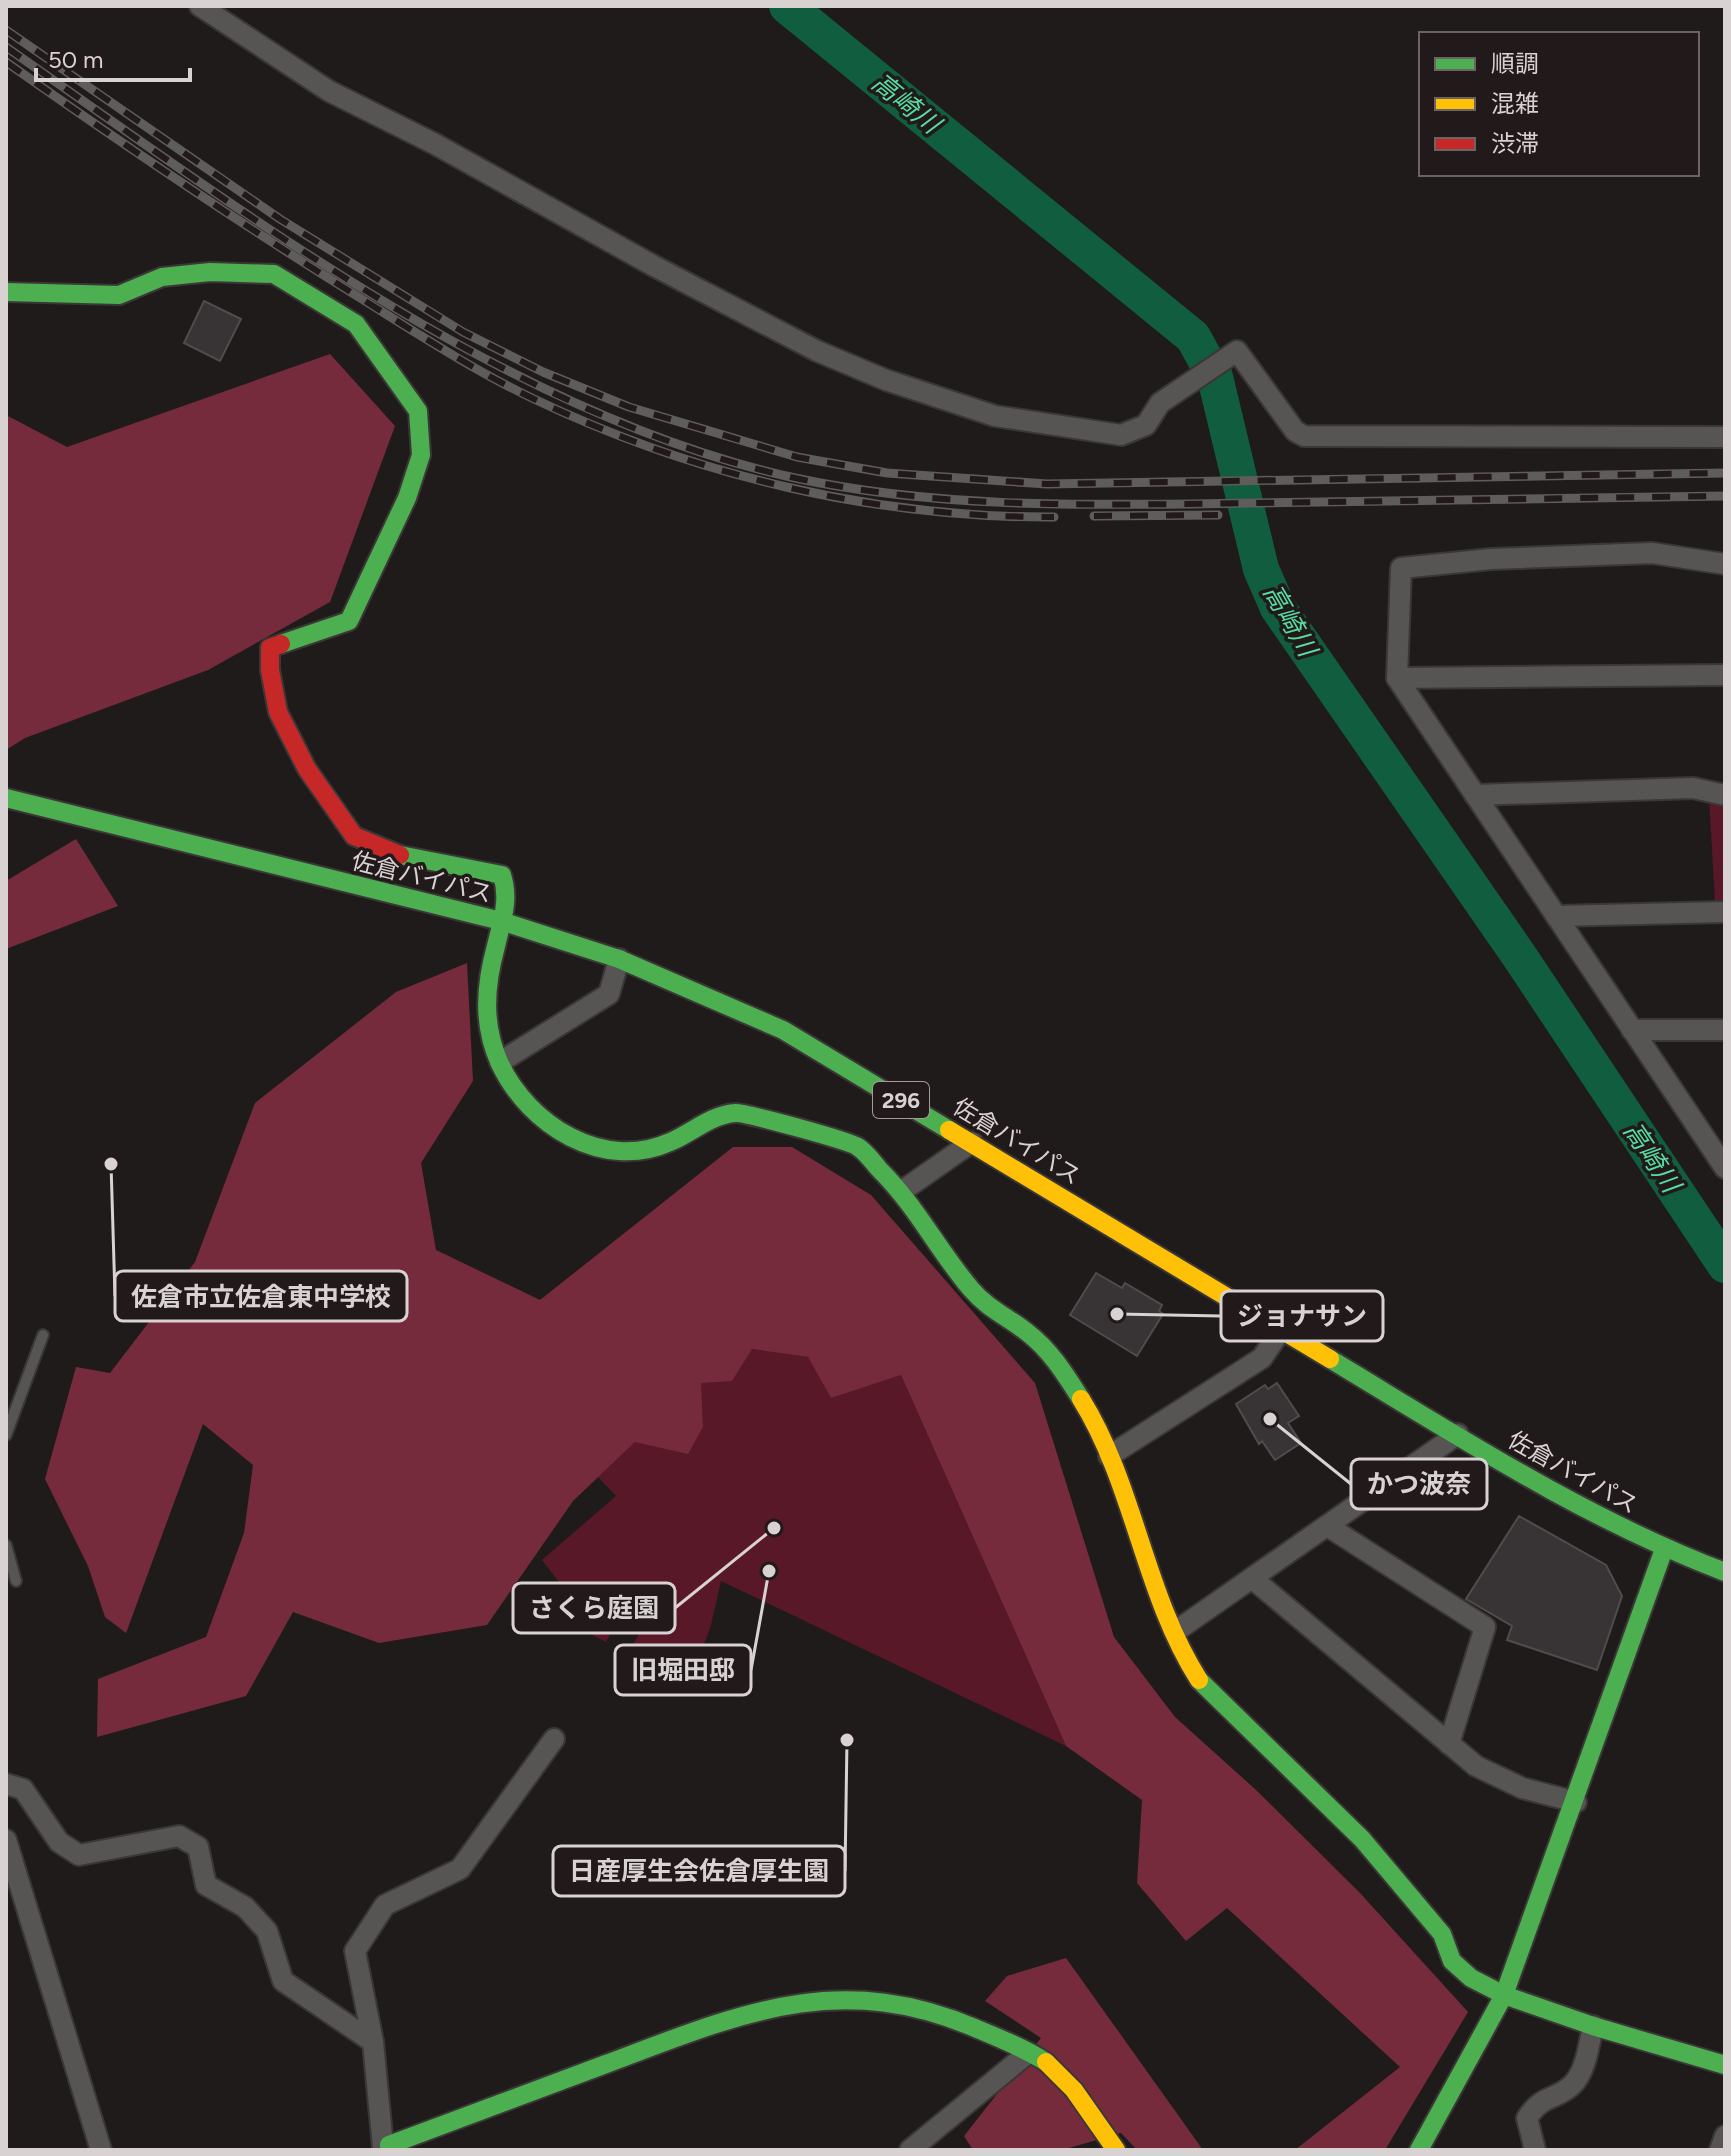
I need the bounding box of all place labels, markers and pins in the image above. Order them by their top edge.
callout: 佐倉市立佐倉東中学校 [115,1271,407,1321]
callout: ジョナサン [1221,1291,1383,1341]
callout: かつ波奈 [1351,1459,1487,1509]
callout: さくら庭園 [513,1583,675,1633]
callout: 旧堀田邸 [615,1645,751,1695]
callout: 日産厚生会佐倉厚生園 [553,1846,845,1896]

